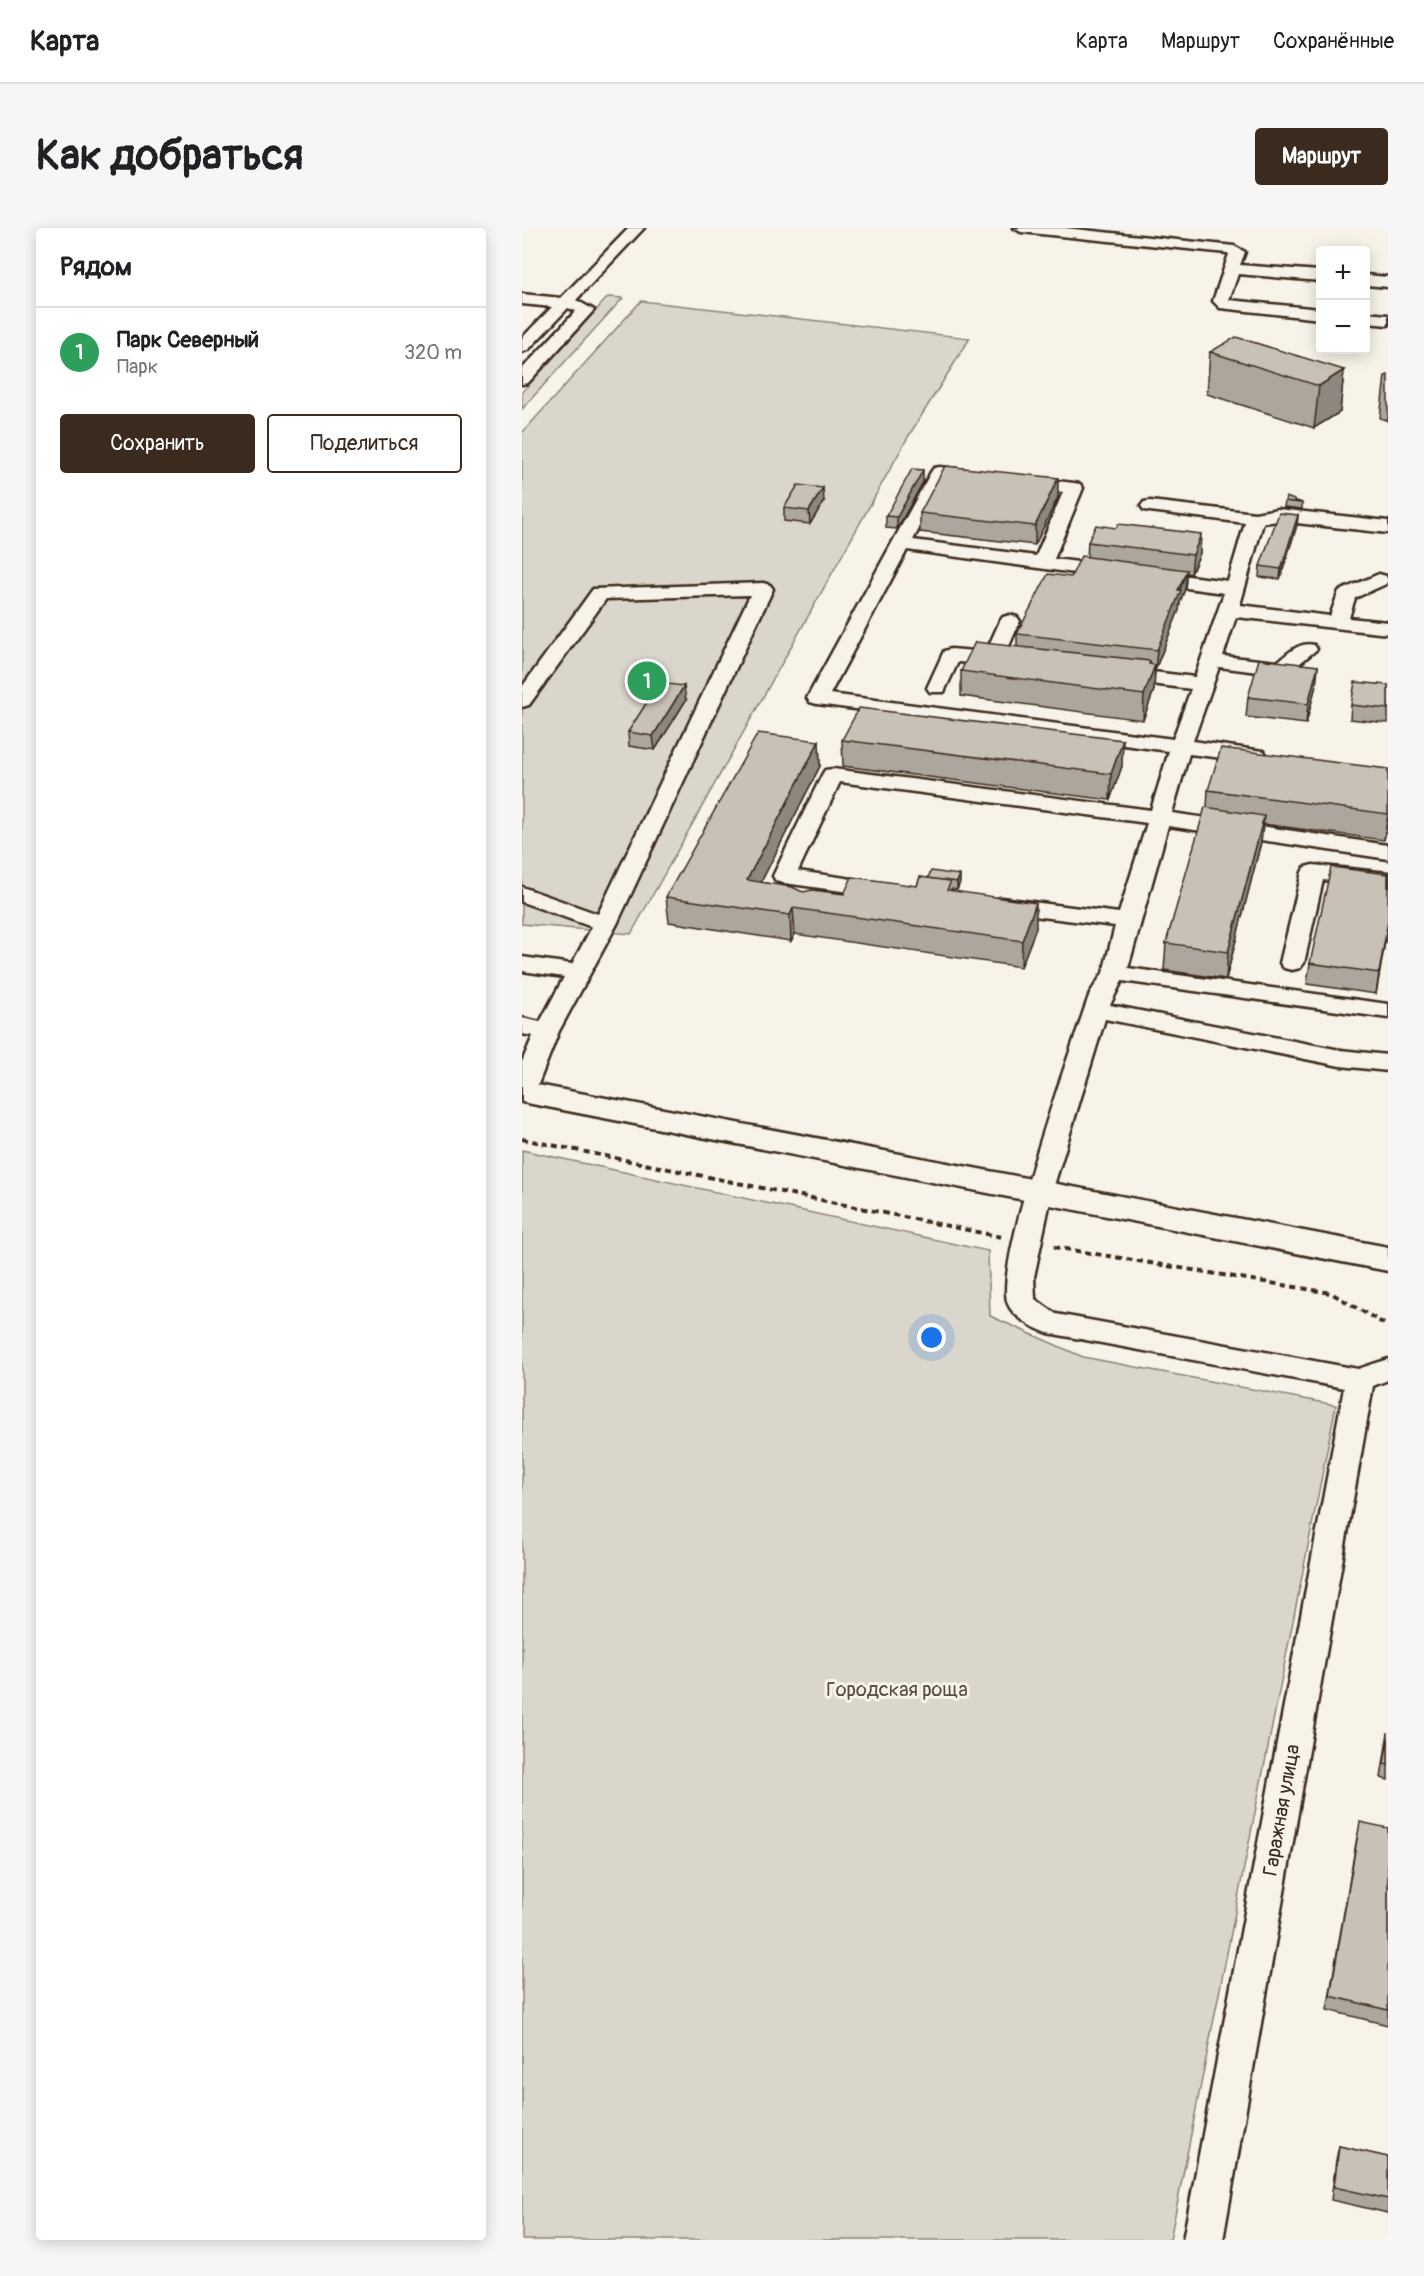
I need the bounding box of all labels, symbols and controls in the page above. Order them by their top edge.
text: Карта [30,24,99,59]
text: Карта [1076,28,1128,55]
text: Маршрут [1161,28,1240,55]
text: Сохранённые [1273,28,1394,55]
button: Маршрут [1255,128,1388,185]
text: Как добраться [36,130,303,182]
map controls [1316,246,1370,354]
button: + [1316,246,1370,300]
text: Рядом [60,251,132,283]
button: − [1316,300,1370,354]
text: Парк Северный [117,326,259,354]
text: 1 [76,340,83,365]
text: 320 m [404,340,462,365]
text: Парк [117,354,158,379]
button: Сохранить [60,414,255,473]
button: Поделиться [267,414,462,473]
pin: 1 [628,658,666,704]
your location [917,1323,946,1352]
park label: Городская роща [826,1677,968,1702]
street label: Гаражная улица [1258,1742,1305,1878]

